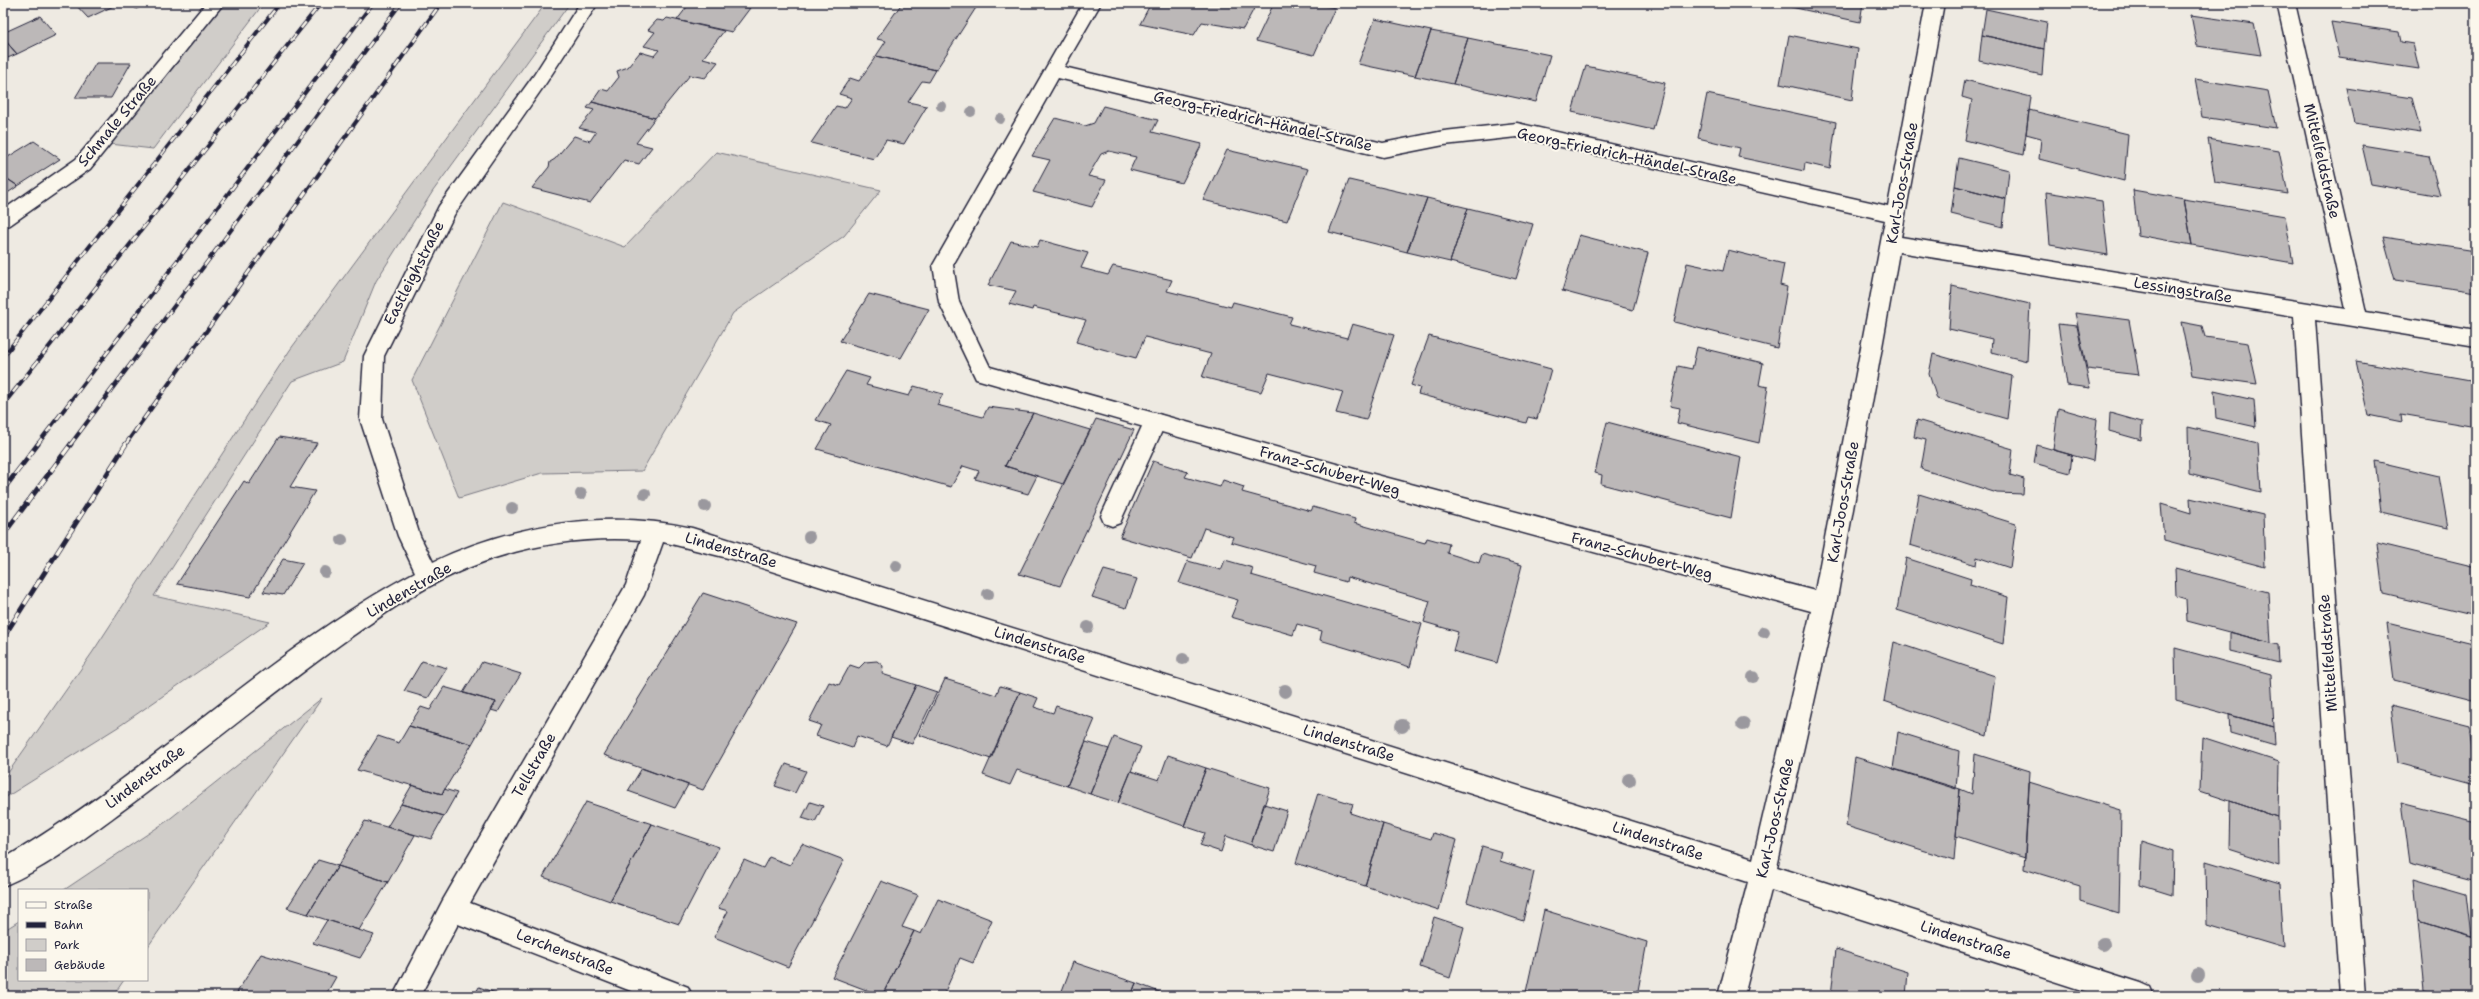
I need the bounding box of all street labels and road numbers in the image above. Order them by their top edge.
street label: Schmale Straße [73,71,161,171]
street label: Georg-Friedrich-Händel-Straße [1152,86,1374,156]
street label: Mittelfeldstraße [2299,101,2345,221]
street label: Karl-Joos-Straße [1881,121,1923,245]
street label: Georg-Friedrich-Händel-Straße [1515,123,1739,189]
street label: Eastleighstraße [379,218,449,328]
street label: Lessingstraße [2132,272,2234,308]
street label: Karl-Joos-Straße [1822,440,1864,564]
street label: Franz-Schubert-Weg [1257,441,1403,501]
street label: Lindenstraße [683,527,779,573]
street label: Franz-Schubert-Weg [1569,527,1715,585]
street label: Lindenstraße [363,558,455,622]
street label: Mittelfeldstraße [2314,594,2342,712]
street label: Lindenstraße [992,622,1088,668]
street label: Lindenstraße [1301,720,1397,766]
street label: Tellstraße [507,729,561,801]
street label: Lindenstraße [101,740,189,814]
street label: Karl-Joos-Straße [1751,756,1799,880]
street label: Lindenstraße [1610,817,1706,865]
street label: Lindenstraße [1918,916,2014,964]
street label: Lerchenstraße [513,924,617,980]

